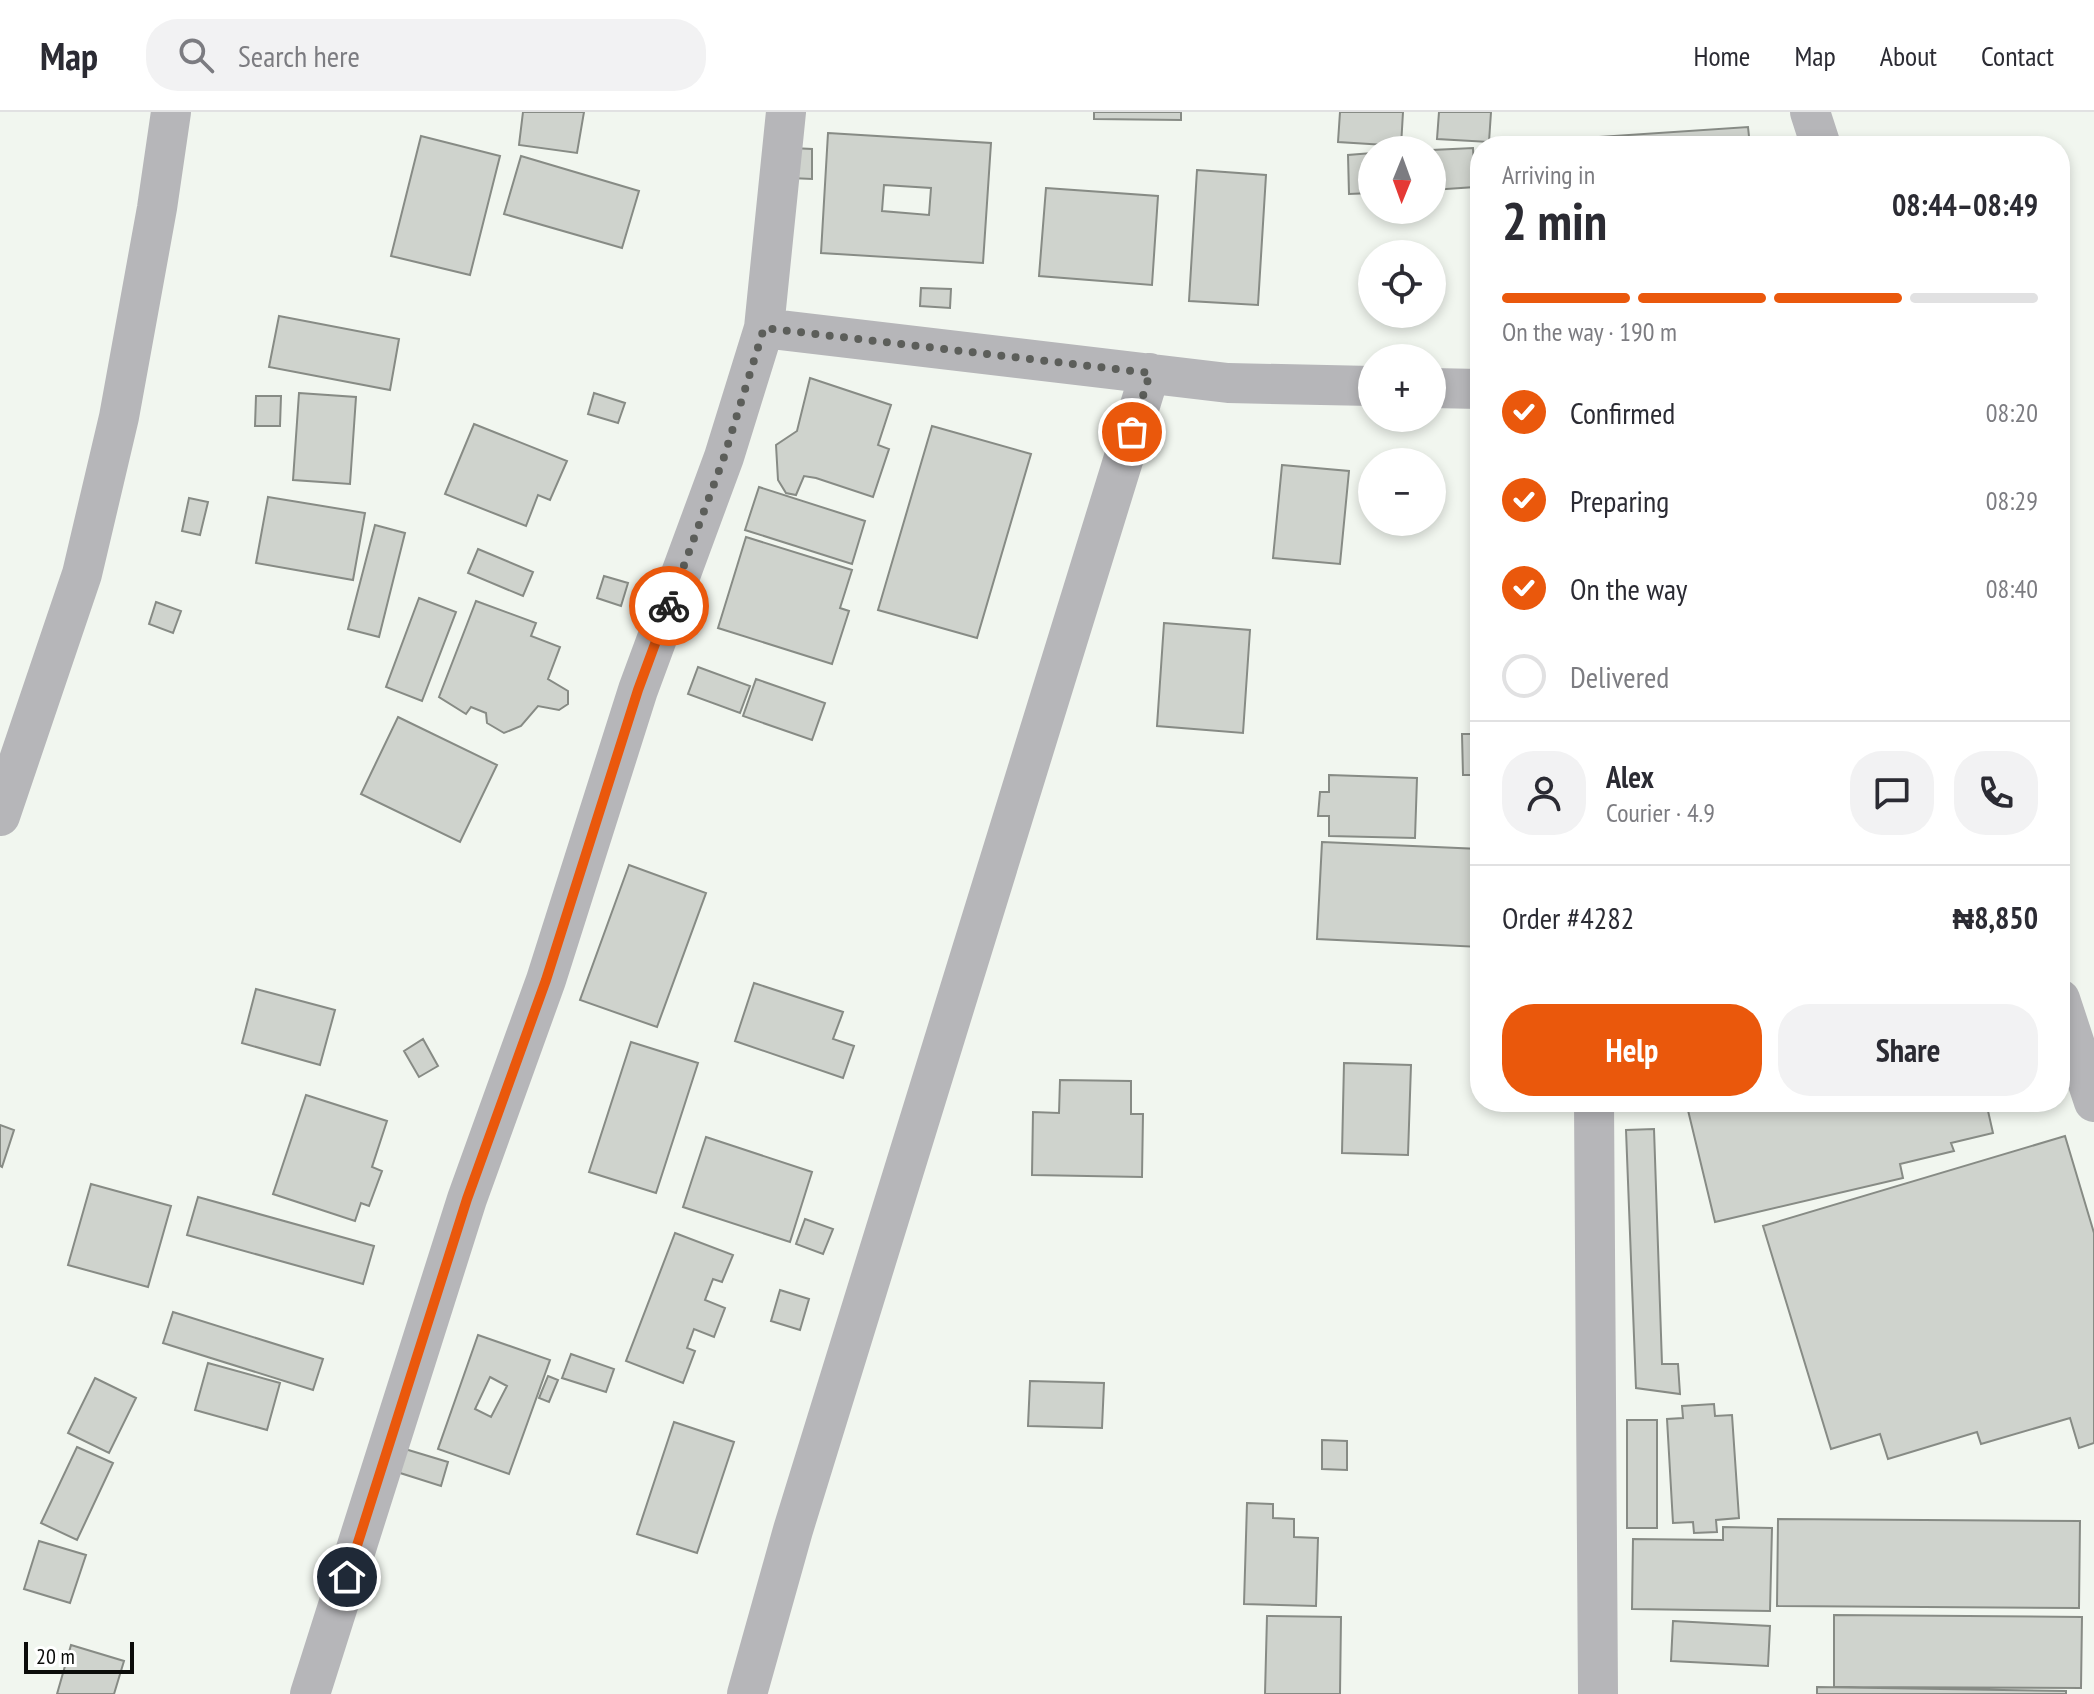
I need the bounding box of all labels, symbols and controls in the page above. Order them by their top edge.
search box [146,19,706,91]
text: Map [40,31,98,80]
icon: search [174,33,218,77]
text: Search here [238,36,360,75]
text: Home [1694,37,1750,74]
text: Map [1794,37,1836,74]
text: About [1880,37,1937,74]
text: Contact [1981,37,2054,74]
north arrow [1358,136,1446,224]
map controls [1358,136,1446,536]
text: Arriving in [1502,158,1595,191]
text: 08:44–08:49 [1892,185,2038,224]
text: 2 min [1502,187,1607,254]
button: locate [1358,240,1446,328]
text: On the way · 190 m [1502,315,1677,348]
button: + [1358,344,1446,432]
icon: check [1502,390,1546,434]
text: Confirmed [1570,393,1675,432]
text: 08:20 [1986,396,2038,429]
pin [1098,398,1166,466]
icon: bag [1110,410,1154,454]
button: − [1358,448,1446,536]
icon: check [1502,478,1546,522]
text: Preparing [1570,481,1669,520]
text: 08:29 [1986,484,2038,517]
courier [629,566,709,646]
icon: check [1502,566,1546,610]
text: On the way [1570,569,1687,608]
text: 08:40 [1986,572,2038,605]
icon: bike [647,584,691,628]
text: Delivered [1570,657,1669,696]
button: person [1502,751,1586,835]
button: chat [1850,751,1934,835]
button: phone [1954,751,2038,835]
text: Alex [1606,757,1654,796]
text: Courier · 4.9 [1606,796,1715,829]
text: Order #4282 [1502,898,1634,937]
text: ₦8,850 [1952,898,2038,937]
button: Help [1502,1004,1762,1096]
button: Share [1778,1004,2038,1096]
pin [313,1543,381,1611]
icon: home [325,1555,369,1599]
scale bar [24,1638,134,1674]
text: 20 m [36,1642,75,1670]

